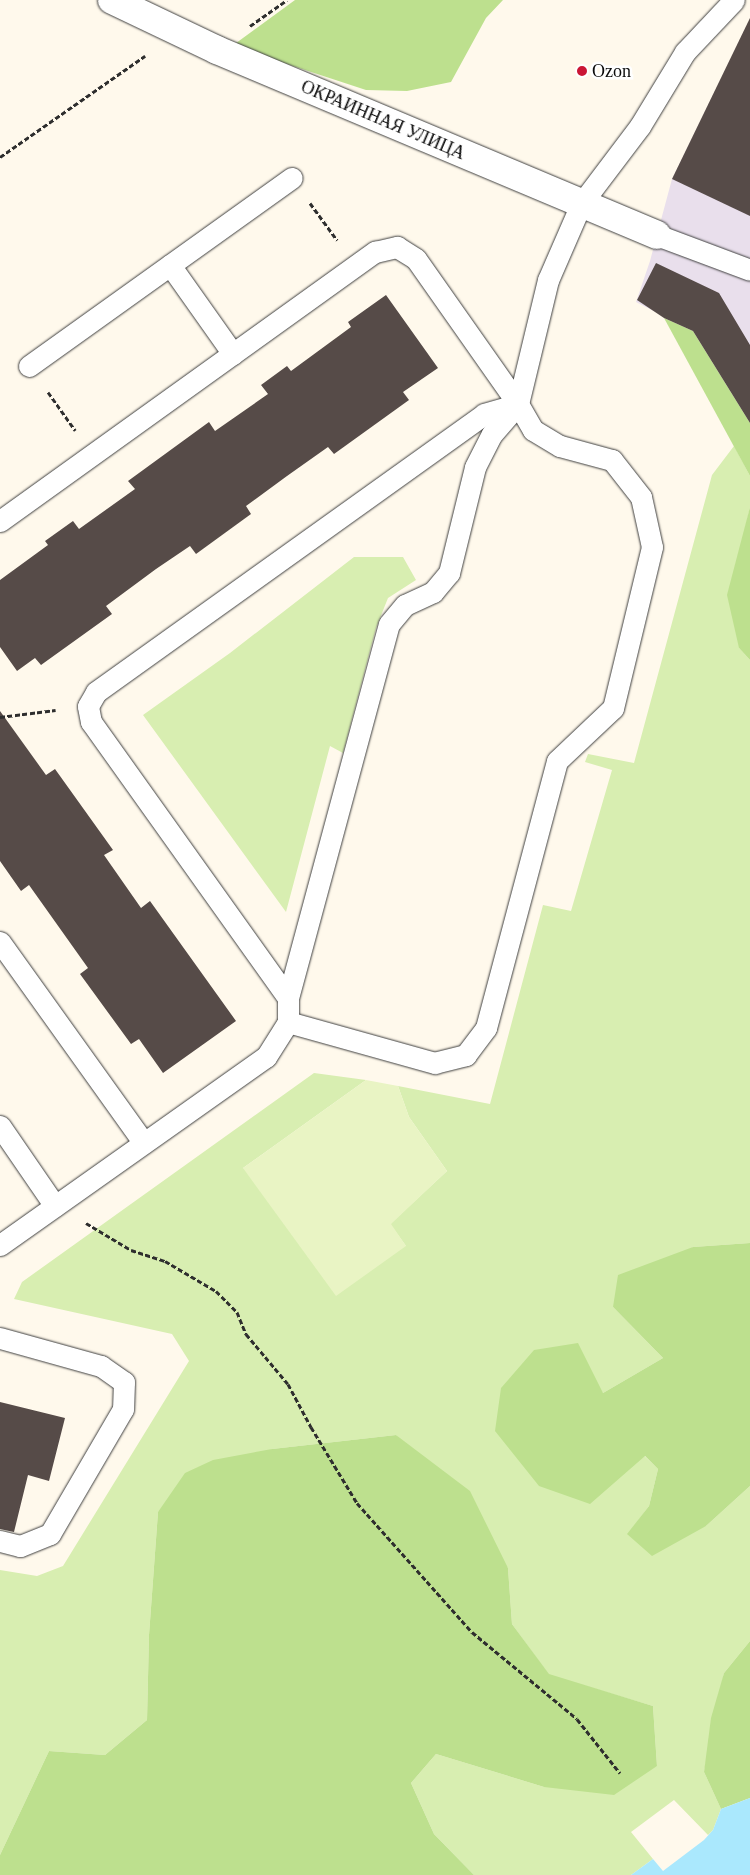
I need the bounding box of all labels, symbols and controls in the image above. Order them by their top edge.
place label: Ozon [592,60,631,82]
marker: Ozon [576,65,588,77]
street label: ОКРАИННАЯ УЛИЦА [298,76,468,164]

